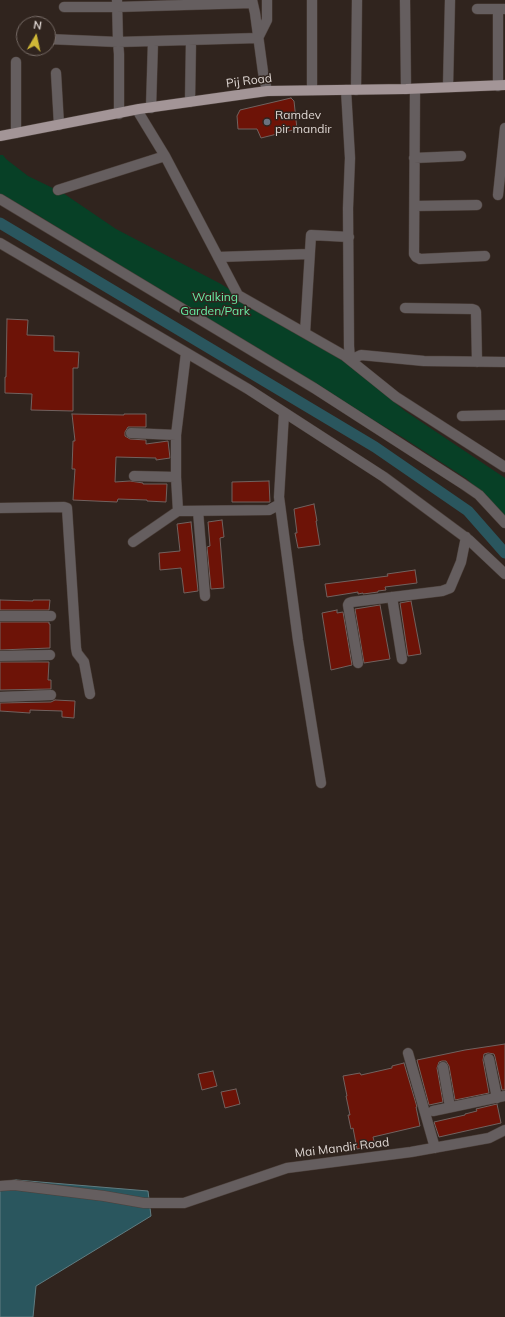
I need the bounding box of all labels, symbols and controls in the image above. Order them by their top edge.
north arrow [16,16,56,56]
text: N [33,18,43,33]
street label: Pij Road [225,71,273,91]
place label: Ramdev pir mandir [275,108,332,136]
marker: Ramdev pir mandir [262,117,272,127]
park label: Walking Garden/Park [180,290,250,318]
street label: Mai Mandir Road [294,1135,390,1161]

